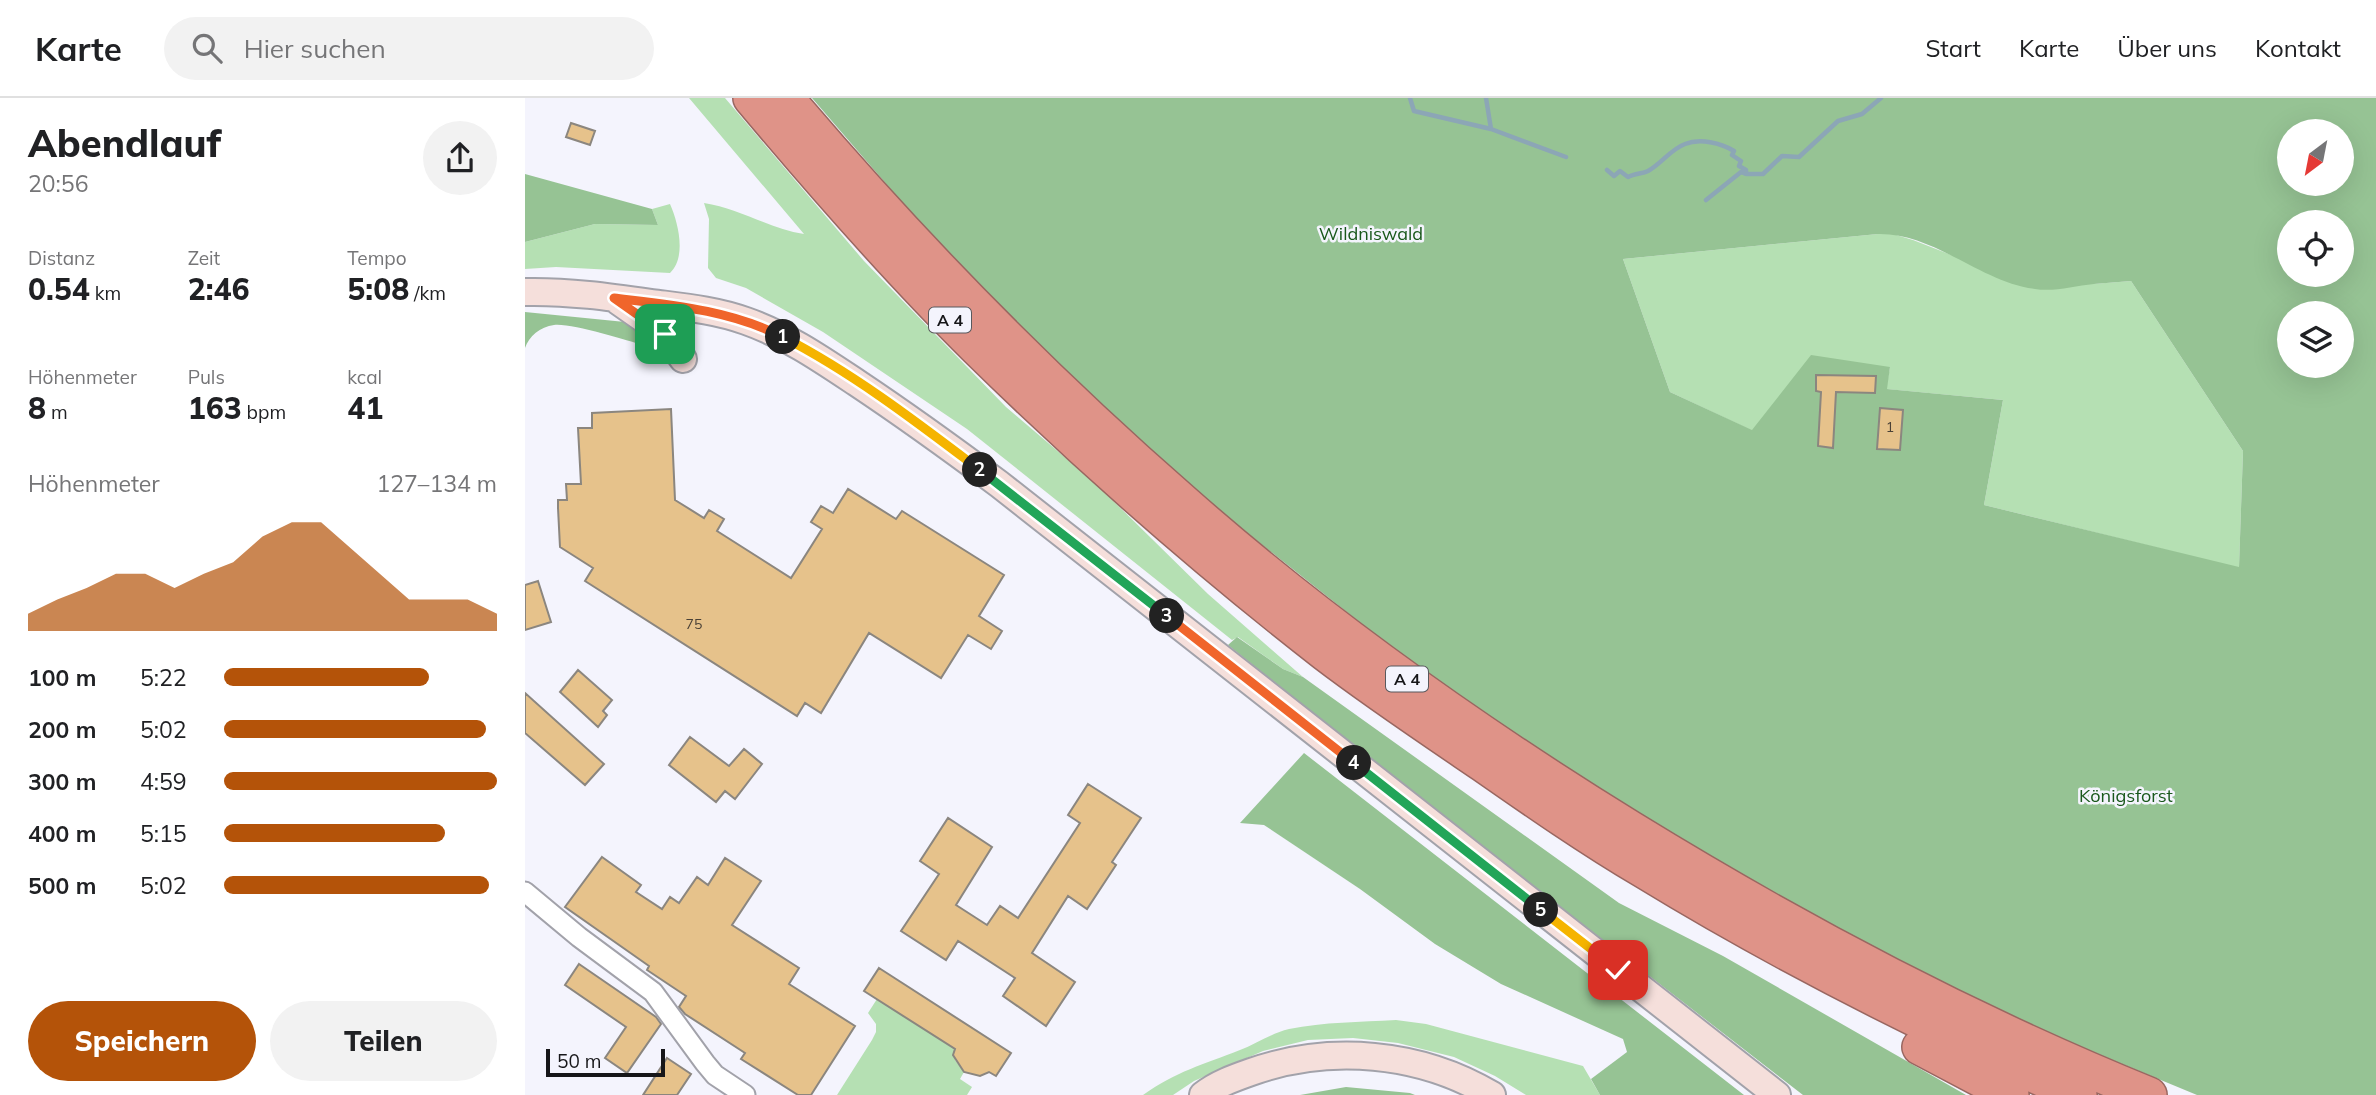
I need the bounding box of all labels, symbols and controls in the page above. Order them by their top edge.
search box [164,17,654,80]
text: Karte [35,28,122,69]
icon: search [188,29,226,67]
text: Hier suchen [244,32,386,65]
text: Start [1925,33,1981,63]
text: Karte [2019,33,2079,63]
text: Über uns [2117,33,2217,63]
text: Kontakt [2255,33,2341,63]
text: Abendlauf [28,119,221,167]
north arrow [2277,119,2354,196]
map controls [2277,119,2354,378]
button: share [423,121,497,195]
text: 20:56 [28,169,88,198]
button: locate [2277,210,2354,287]
park label: Wildniswald [1319,222,1423,245]
text: Distanz [28,246,95,270]
text: Zeit [188,246,220,270]
text: Tempo [347,246,407,270]
text: 0.54 [28,270,90,308]
text: 2:46 [188,270,249,308]
text: 5:08 [347,270,409,308]
text: km [90,281,121,305]
text: /km [409,281,446,305]
button: layers [2277,301,2354,378]
pin [635,304,695,364]
road number: A 4 [929,308,971,332]
icon: arrive [646,315,684,353]
pin: 1 [765,320,801,354]
text: 1 [777,324,788,348]
text: Höhenmeter [28,365,137,389]
text: Puls [188,365,225,389]
text: kcal [347,365,382,389]
text: 8 [28,389,46,427]
text: 163 [188,389,242,427]
text: 41 [347,389,383,427]
text: m [46,400,68,424]
text: bpm [242,400,286,424]
house number: 1 [1886,418,1894,436]
pin: 2 [963,452,997,488]
text: 2 [974,457,985,481]
text: Höhenmeter [28,469,160,498]
text: 127–134 m [376,469,497,498]
pin: 3 [1149,598,1185,634]
text: 3 [1161,603,1172,627]
house number: 75 [686,615,702,633]
text: 100 m [28,663,96,692]
text: 5:22 [140,663,187,692]
road number: A 4 [1386,666,1428,692]
text: 200 m [28,715,96,744]
text: 5:02 [140,715,187,744]
pin: 4 [1337,746,1371,780]
text: 4 [1348,750,1359,774]
text: 300 m [28,767,96,796]
text: 4:59 [140,767,187,796]
park label: Königsforst [2079,784,2173,807]
text: 400 m [28,819,96,848]
text: 5:15 [140,819,187,848]
text: 500 m [28,871,96,900]
text: 5:02 [140,871,187,900]
pin: 5 [1523,892,1559,928]
text: 5 [1535,897,1546,921]
pin [1588,940,1648,1000]
icon: check [1599,951,1637,989]
button: Speichern [28,1001,256,1081]
button: Teilen [270,1001,497,1081]
scale bar [546,1046,665,1078]
text: 50 m [557,1049,601,1073]

